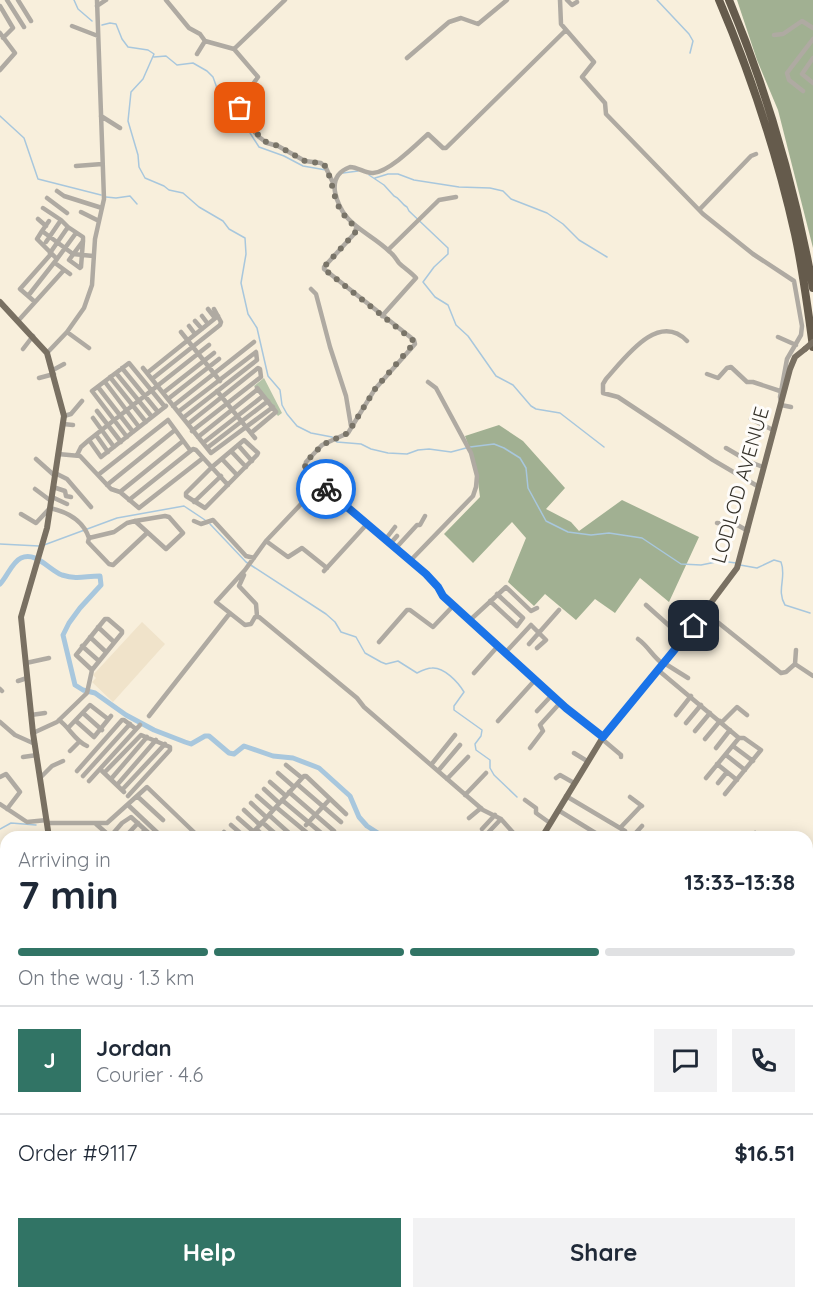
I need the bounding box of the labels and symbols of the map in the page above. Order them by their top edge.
pin [214,82,265,133]
street label: LODLOD AVENUE [705,404,774,566]
courier [296,459,356,519]
pin [668,600,719,651]

